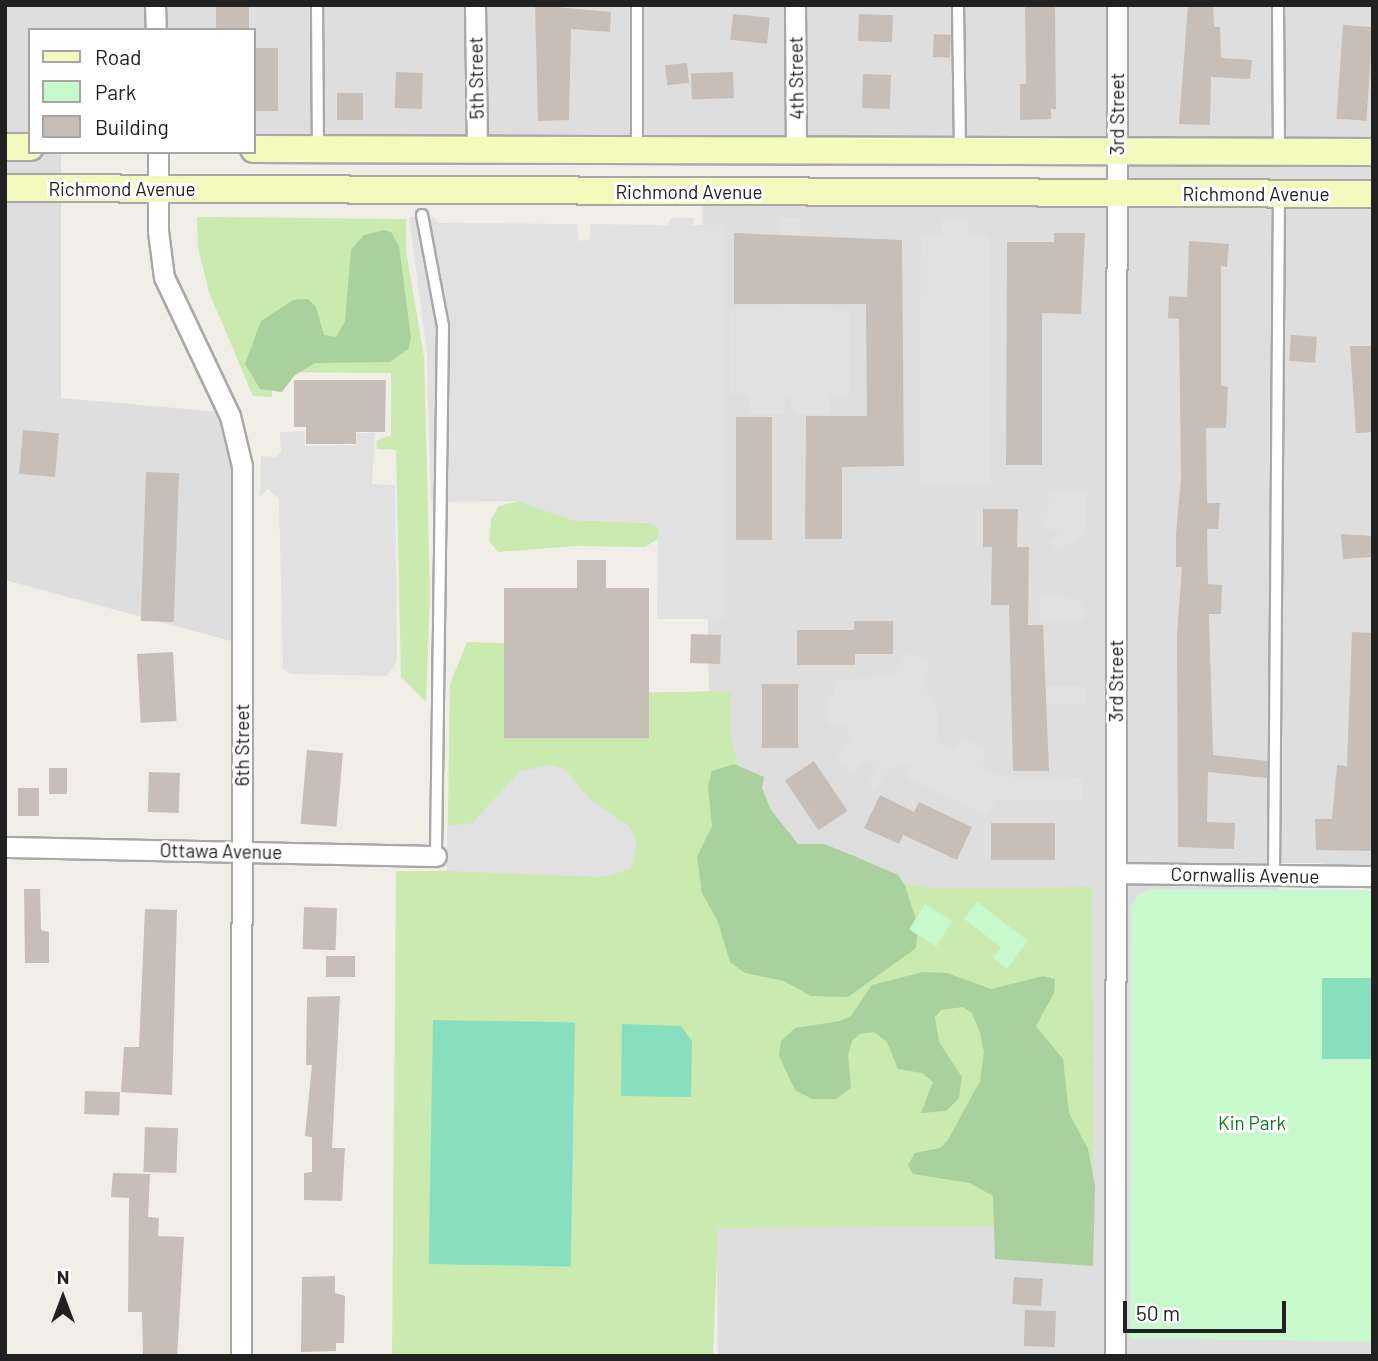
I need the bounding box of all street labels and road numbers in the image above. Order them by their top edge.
street label: 4th Street [784,36,808,120]
street label: 5th Street [464,37,488,119]
street label: 3rd Street [1106,73,1128,155]
street label: Richmond Avenue [48,178,196,200]
street label: Richmond Avenue [615,181,763,203]
street label: Richmond Avenue [1182,183,1330,205]
street label: 3rd Street [1105,640,1127,722]
street label: 6th Street [231,704,253,786]
street label: Ottawa Avenue [159,839,283,863]
street label: Cornwallis Avenue [1170,862,1320,888]

